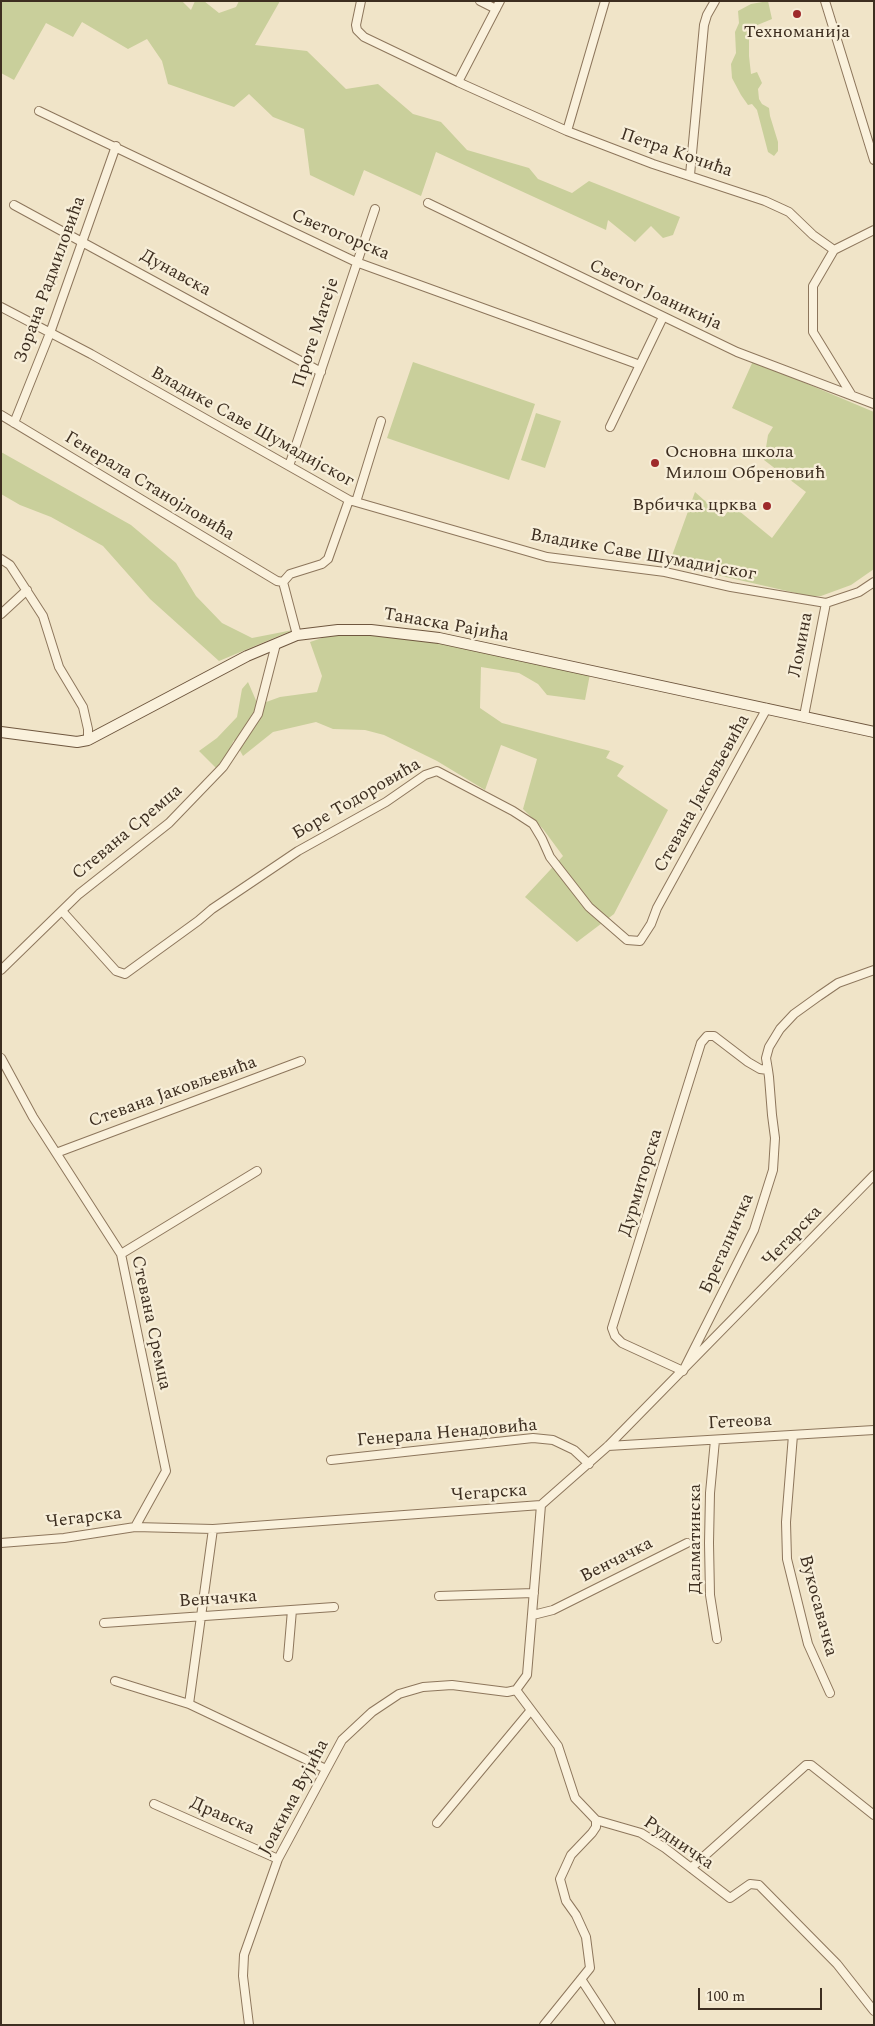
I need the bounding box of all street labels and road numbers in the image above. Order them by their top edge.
street label: Петра Кочића [617,125,735,183]
street label: Зорана Радмиловића [11,194,91,366]
street label: Светогорска [288,206,392,266]
street label: Дунавска [136,246,214,302]
street label: Светог Јоаникија [585,256,725,336]
street label: Проте Матеје [289,275,345,391]
street label: Владике Саве Шумадијског [147,363,357,493]
street label: Генерала Станојловића [60,428,238,546]
street label: Владике Саве Шумадијског [528,525,758,587]
street label: Танаска Рајића [382,604,510,648]
street label: Ломина [785,611,819,679]
street label: Стевана Јаковљевића [651,711,755,877]
street label: Боре Тодоровића [289,755,425,845]
street label: Стевана Сремца [69,781,187,885]
street label: Стевана Јаковљевића [86,1053,260,1133]
street label: Дурмиторска [615,1127,669,1239]
street label: Брегалничка [696,1190,760,1298]
street label: Чегарска [759,1202,827,1272]
street label: Стевана Сремца [125,1254,175,1392]
street label: Гетеова [708,1411,772,1435]
street label: Генерала Ненадовића [356,1415,538,1453]
street label: Чегарска [450,1481,528,1507]
street label: Далматинска [685,1484,707,1594]
street label: Чегарска [45,1504,123,1534]
street label: Венчачка [577,1534,657,1588]
street label: Вукосавачка [793,1553,841,1659]
street label: Венчачка [178,1586,258,1614]
street label: Јоакима Вујића [255,1736,335,1860]
street label: Дравска [186,1793,258,1841]
street label: Рудничка [639,1813,717,1875]

